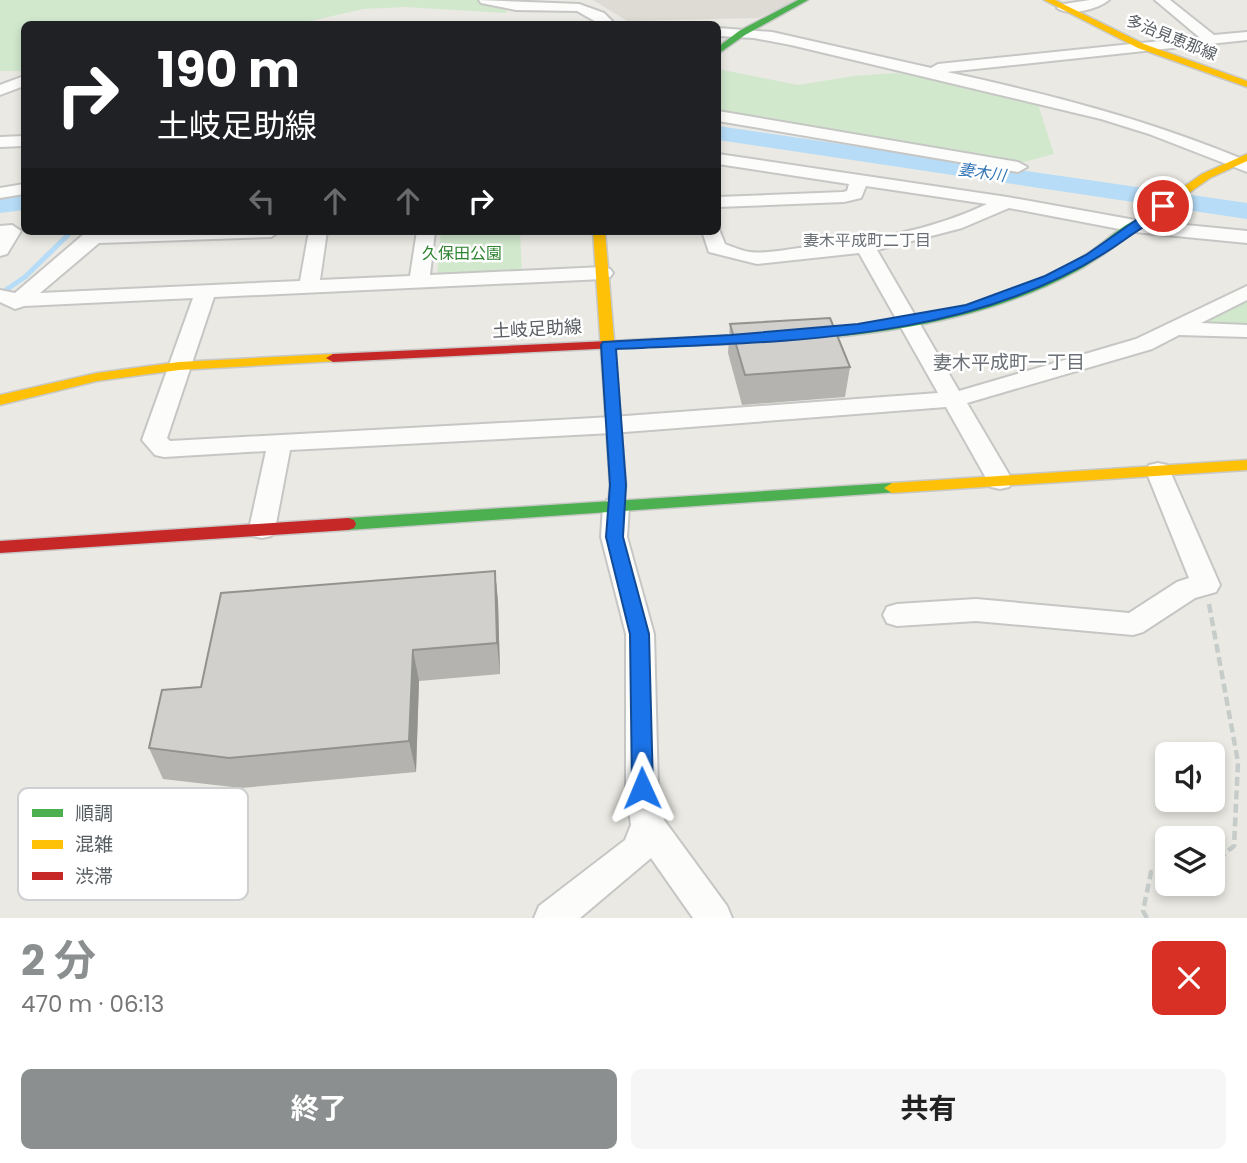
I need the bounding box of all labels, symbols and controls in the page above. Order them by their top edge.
street label: 多治見恵那線 [1123,9,1221,66]
text: 190 m [157,36,300,104]
icon: right [42,49,133,140]
text: 土岐足助線 [157,103,317,148]
water label: 妻木川 [957,158,1009,188]
pin [1133,176,1193,236]
icon: left [243,182,281,220]
icon: ahead [316,182,354,220]
icon: ahead [389,182,427,220]
icon: right [462,182,500,220]
icon: arrive [1144,187,1182,225]
district label: 妻木平成町二丁目 [803,229,931,252]
park label: 久保田公園 [422,242,502,265]
street label: 土岐足助線 [491,314,583,343]
district label: 妻木平成町一丁目 [933,349,1085,376]
map controls [1155,742,1225,896]
button: sound [1155,742,1225,812]
position arrow [605,751,679,825]
legend [18,788,248,900]
text: 順調 [75,800,113,827]
button: layers [1155,826,1225,896]
text: 混雑 [75,831,113,858]
text: 渋滞 [75,863,113,890]
text: 2 分 [21,931,96,990]
button: close [1152,941,1226,1015]
text: 470 m · 06:13 [21,988,164,1020]
button: 終了 [21,1069,617,1149]
button: 共有 [631,1069,1226,1149]

